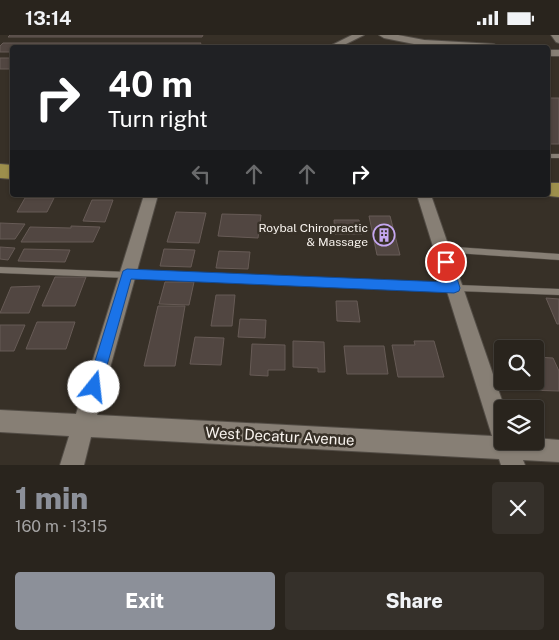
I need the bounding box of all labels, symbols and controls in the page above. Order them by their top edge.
text: 13:14 [25,7,71,29]
text: 40 m [108,64,193,105]
icon: right [25,65,90,130]
text: Turn right [108,106,208,132]
icon: left [187,160,215,188]
icon: ahead [240,160,268,188]
icon: ahead [293,160,321,188]
icon: right [346,160,374,188]
place label: Roybal Chiropractic & Massage [258,221,368,249]
building icon: Roybal Chiropractic & Massage [372,223,396,247]
pin [425,241,467,283]
icon: arrive [432,248,460,276]
map controls [494,340,544,450]
button: search [494,340,544,390]
position arrow [67,360,119,412]
button: layers [494,400,544,450]
street label: West Decatur Avenue [205,424,355,448]
text: 1 min [15,480,88,516]
button: close [492,482,544,534]
text: 160 m · 13:15 [15,517,107,536]
button: Exit [15,572,275,630]
button: Share [285,572,544,630]

